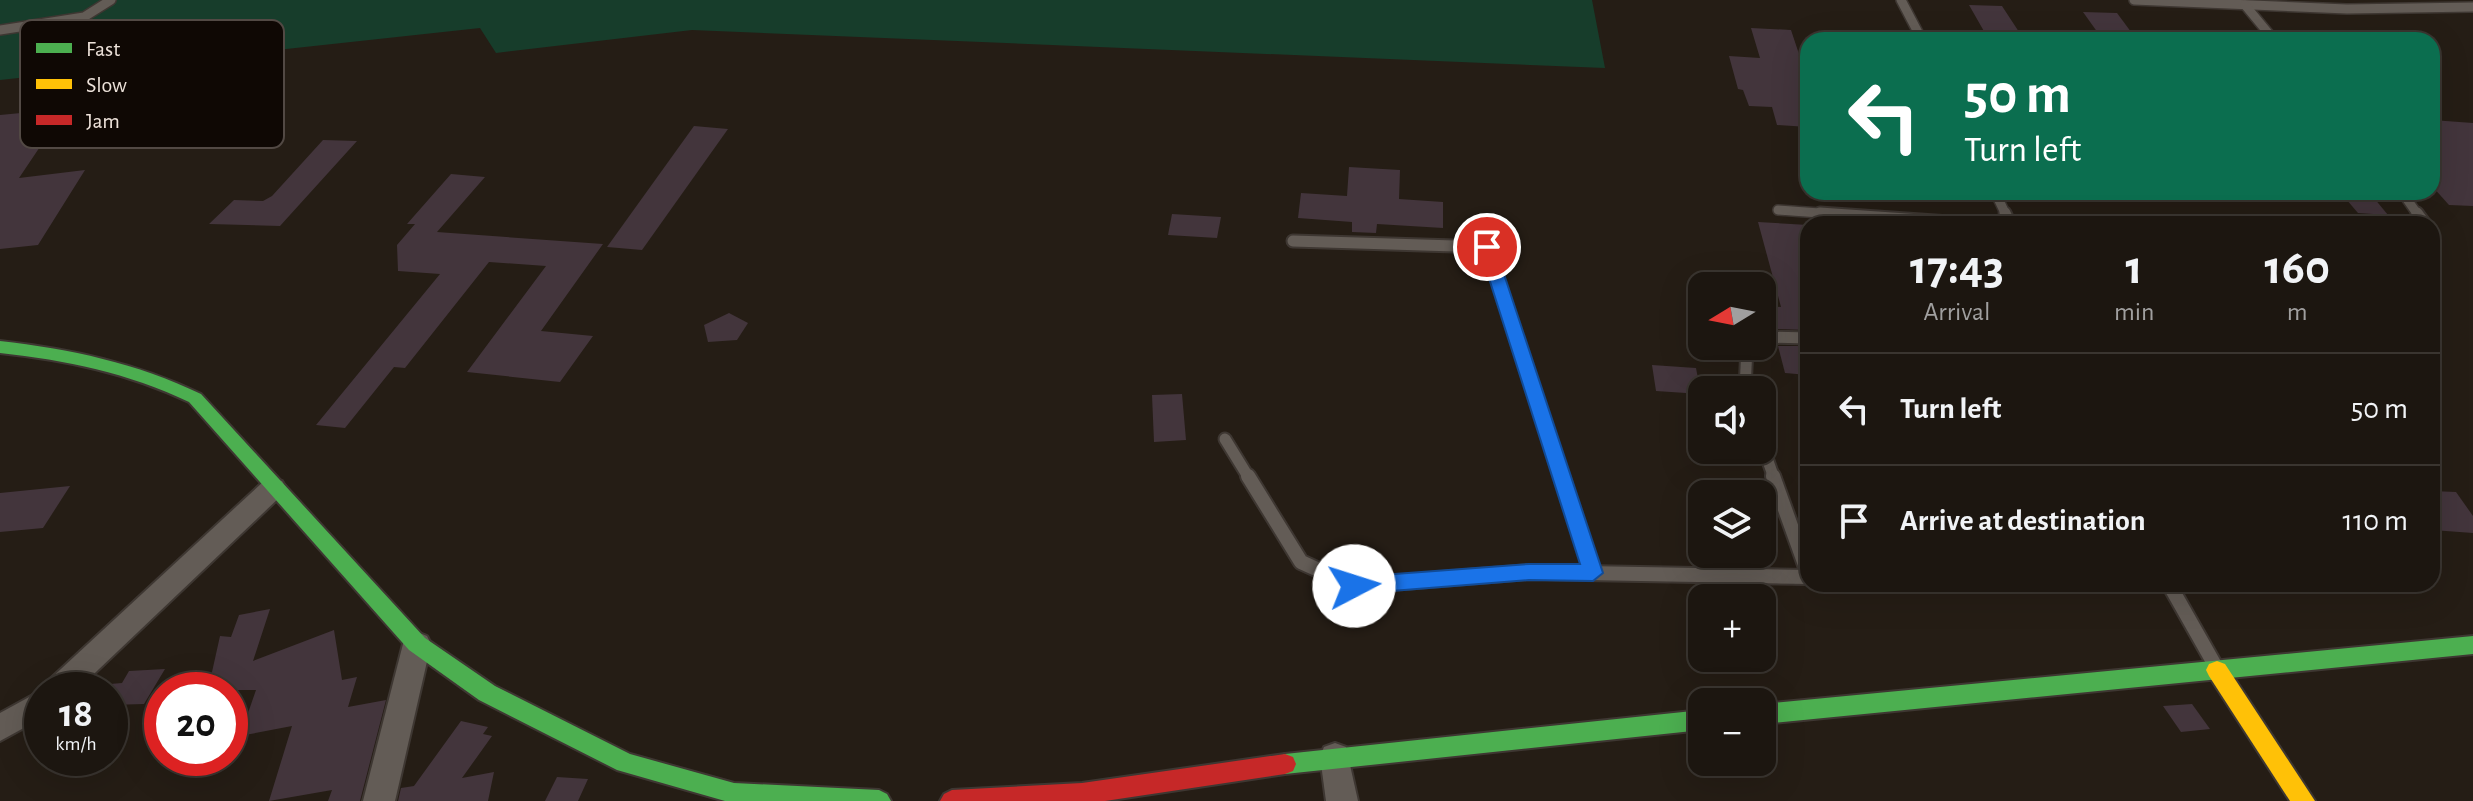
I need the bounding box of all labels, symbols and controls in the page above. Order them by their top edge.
legend [20,20,284,148]
text: Fast [86,38,120,60]
icon: left [1832,64,1936,168]
text: 50 m [1964,67,2071,123]
text: Slow [86,74,127,96]
text: Jam [86,110,120,132]
text: Turn left [1964,132,2081,168]
pin [1453,213,1521,281]
icon: arrive [1465,225,1509,269]
text: 17:43 [1910,245,2004,293]
text: 1 [2126,245,2143,293]
text: 160 [2264,245,2330,293]
north arrow [1688,272,1776,360]
map controls [1688,272,1776,776]
text: Arrival [1924,299,1990,325]
text: min [2114,299,2154,325]
text: m [2287,299,2308,325]
button: sound [1688,376,1776,464]
icon: left [1832,387,1876,431]
text: Turn left [1900,394,2001,424]
text: 50 m [2351,394,2408,424]
button: layers [1688,480,1776,568]
icon: arrive [1832,499,1876,543]
text: Arrive at destination [1900,506,2146,536]
text: 110 m [2343,506,2408,536]
position arrow [1312,544,1396,628]
button: + [1688,584,1776,672]
speed limit sign: 20 [144,672,248,776]
button: − [1688,688,1776,776]
text: 18 [59,694,93,734]
text: km/h [55,734,97,754]

